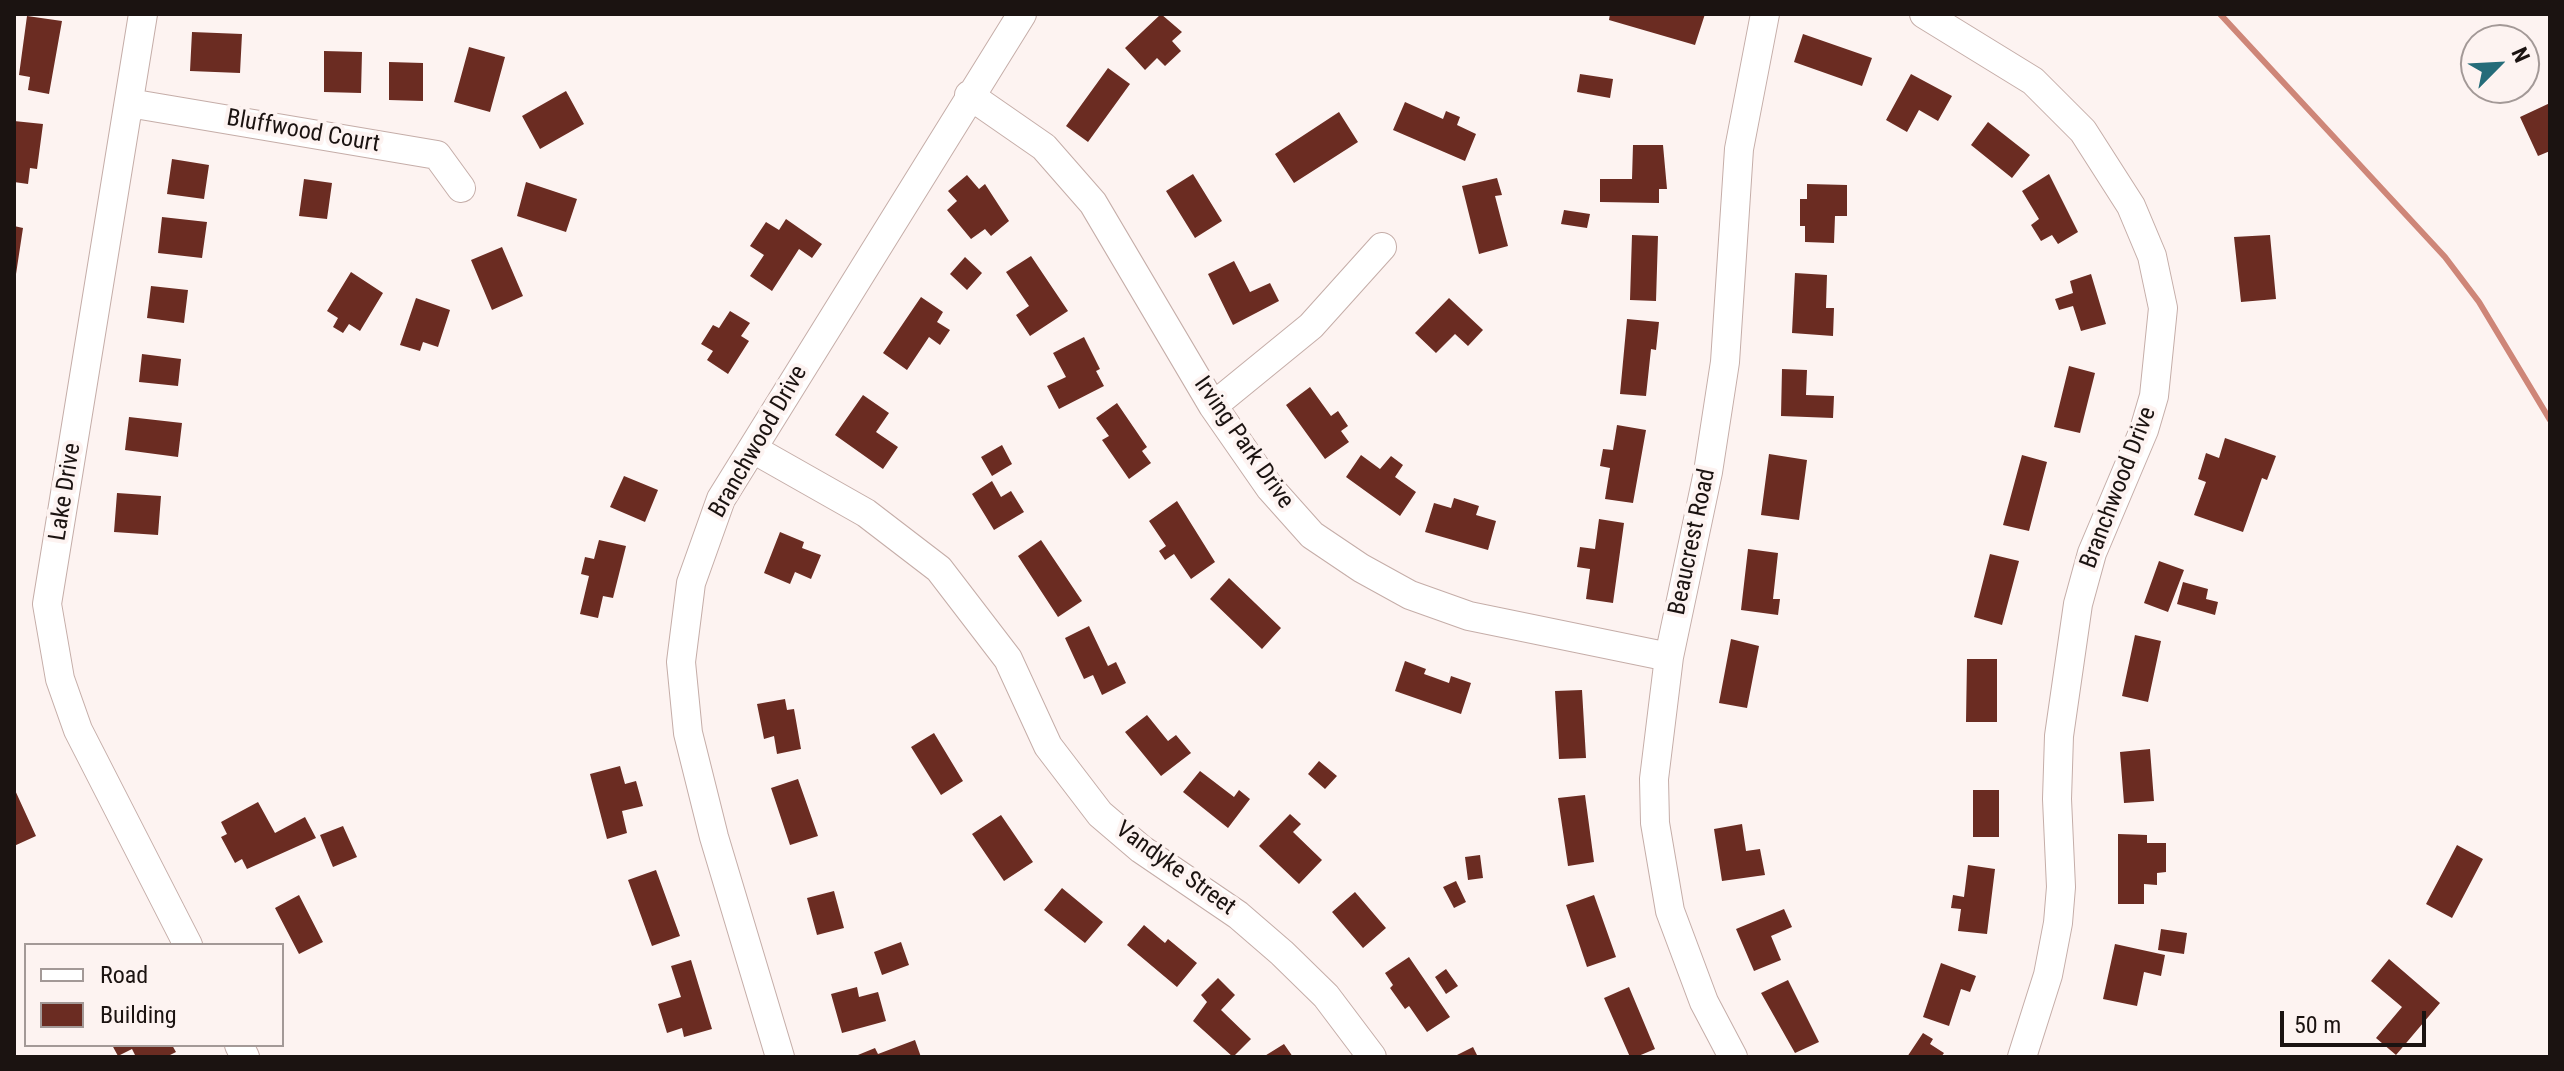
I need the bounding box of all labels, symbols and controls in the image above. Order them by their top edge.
north arrow [2460,24,2540,104]
text: N [2506,44,2535,66]
street label: Bluffwood Court [224,104,382,160]
street label: Branchwood Drive [704,361,814,523]
street label: Irving Park Drive [1187,371,1299,515]
street label: Branchwood Drive [2075,403,2163,573]
street label: Lake Drive [44,441,88,543]
street label: Beaucrest Road [1663,466,1723,618]
street label: Vandyke Street [1109,816,1241,922]
legend [24,943,284,1047]
text: Road [100,961,148,989]
scale bar [2284,995,2430,1045]
text: Building [100,1001,177,1029]
text: 50 m [2294,1011,2341,1039]

